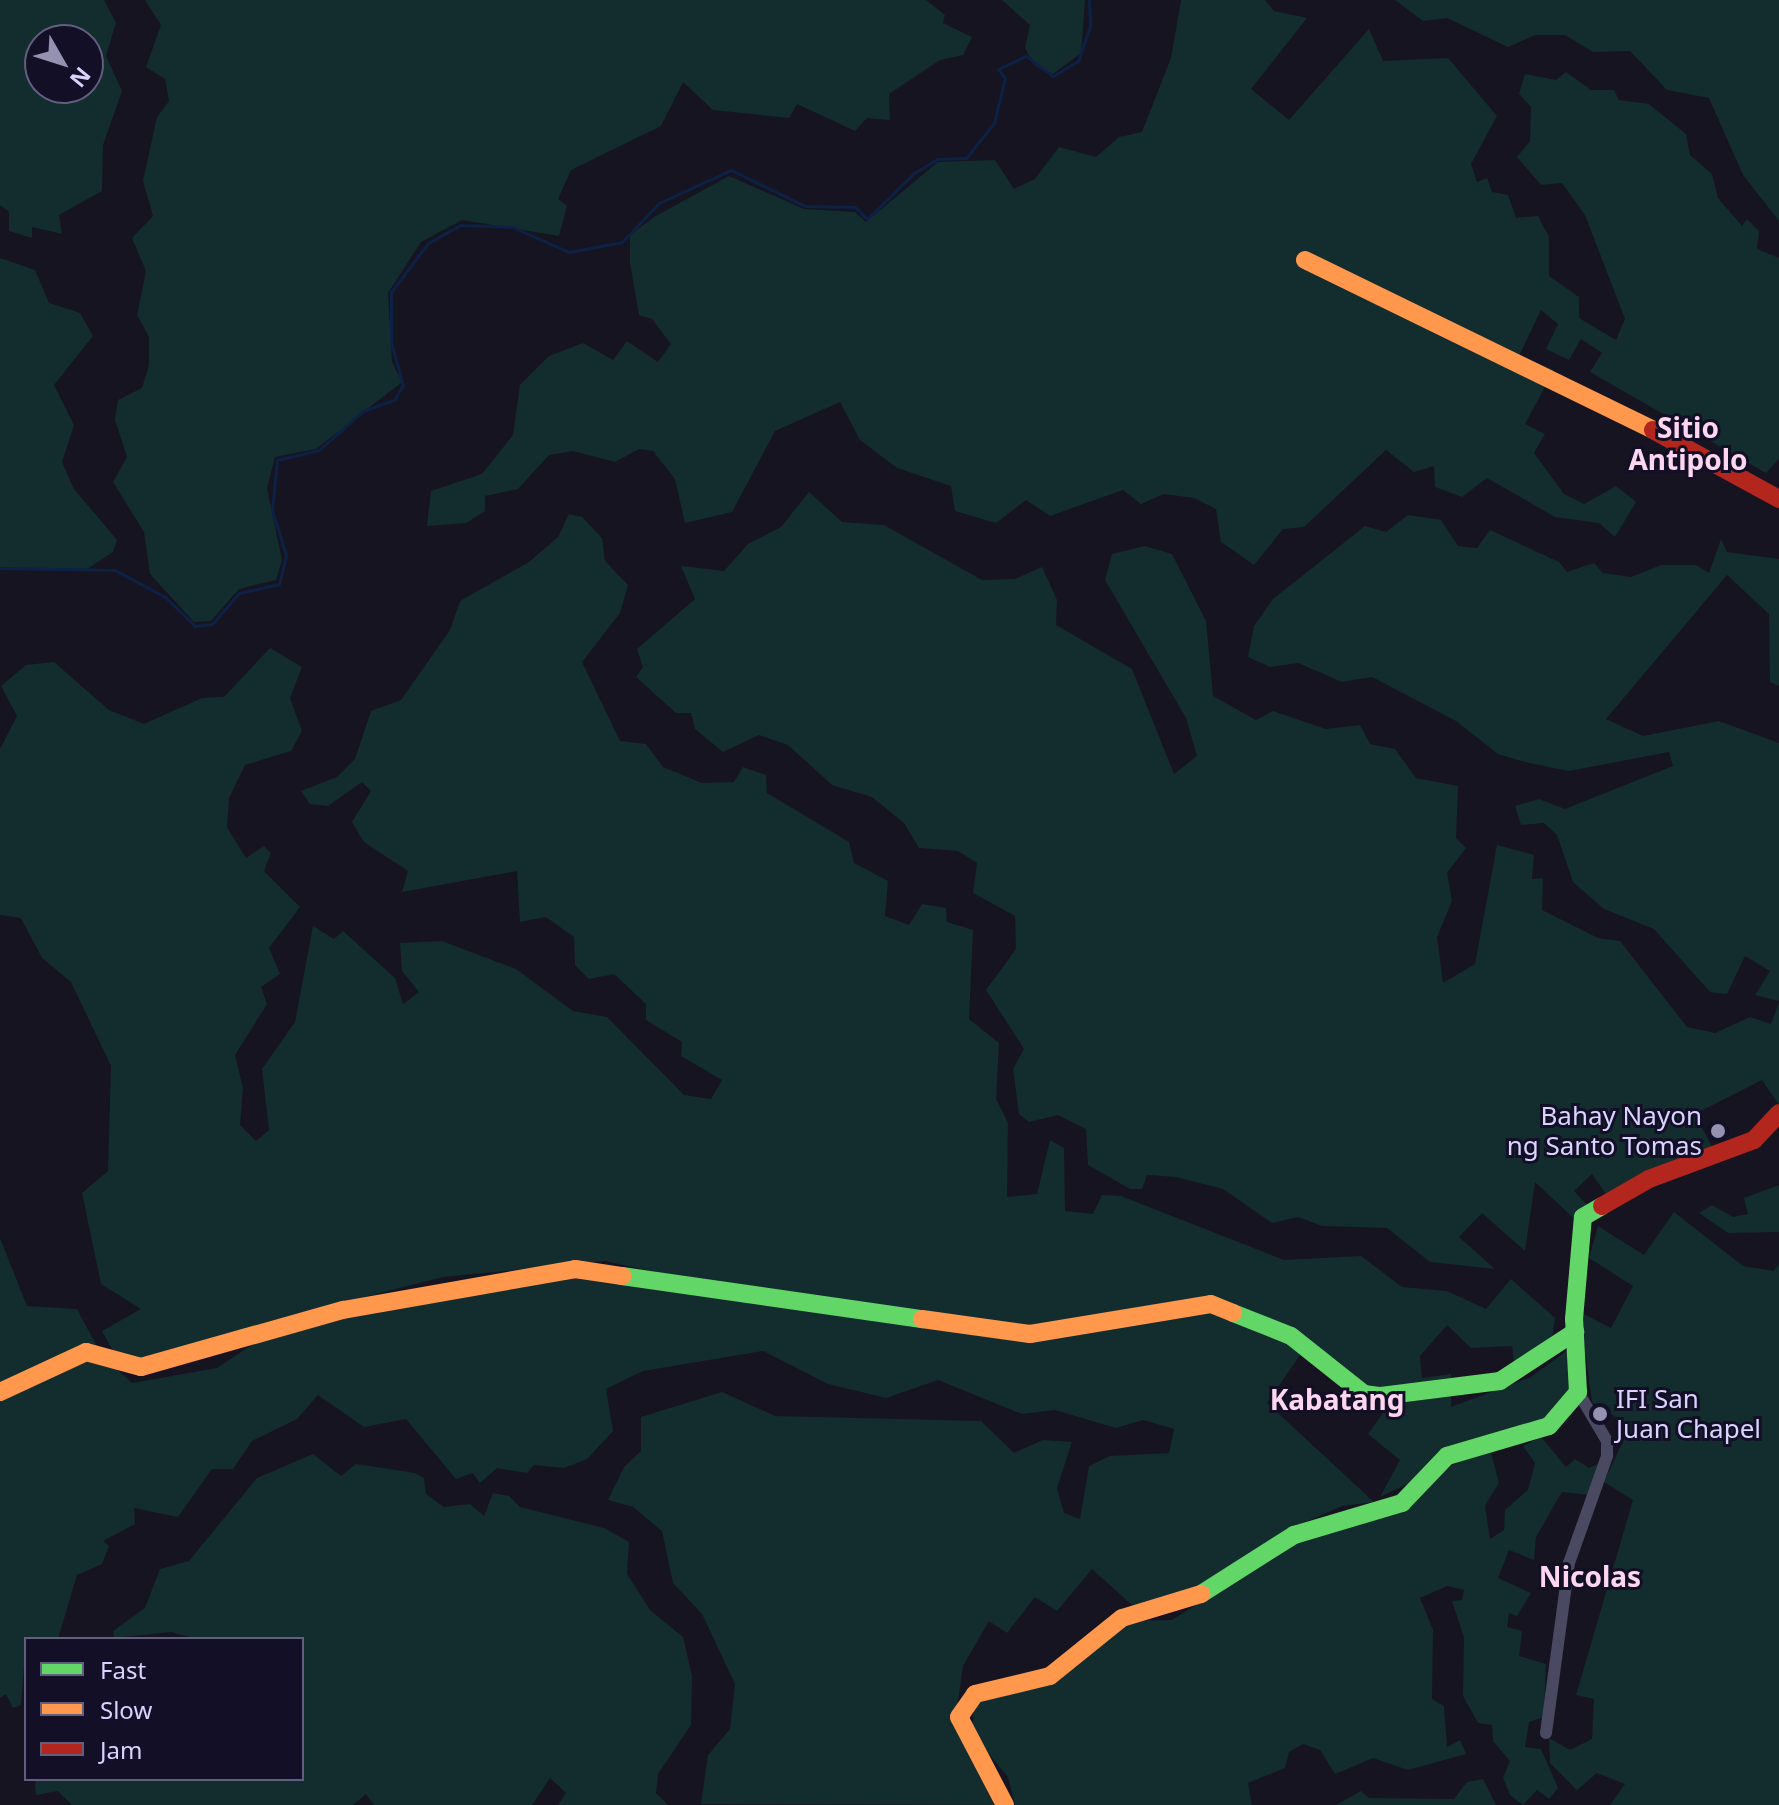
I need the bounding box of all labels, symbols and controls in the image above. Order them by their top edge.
north arrow [24,24,104,104]
text: N [64,61,98,94]
district label: Sitio Antipolo [1628,410,1748,476]
place label: Bahay Nayon ng Santo Tomas [1507,1100,1702,1162]
marker: Bahay Nayon ng Santo Tomas [1709,1122,1727,1140]
district label: Kabatang [1270,1382,1404,1416]
place label: IFI San Juan Chapel [1616,1383,1761,1444]
marker: IFI San Juan Chapel [1591,1405,1609,1423]
district label: Nicolas [1539,1559,1641,1593]
legend [24,1637,304,1781]
text: Fast [100,1653,146,1686]
text: Slow [100,1693,152,1726]
text: Jam [100,1733,142,1766]

